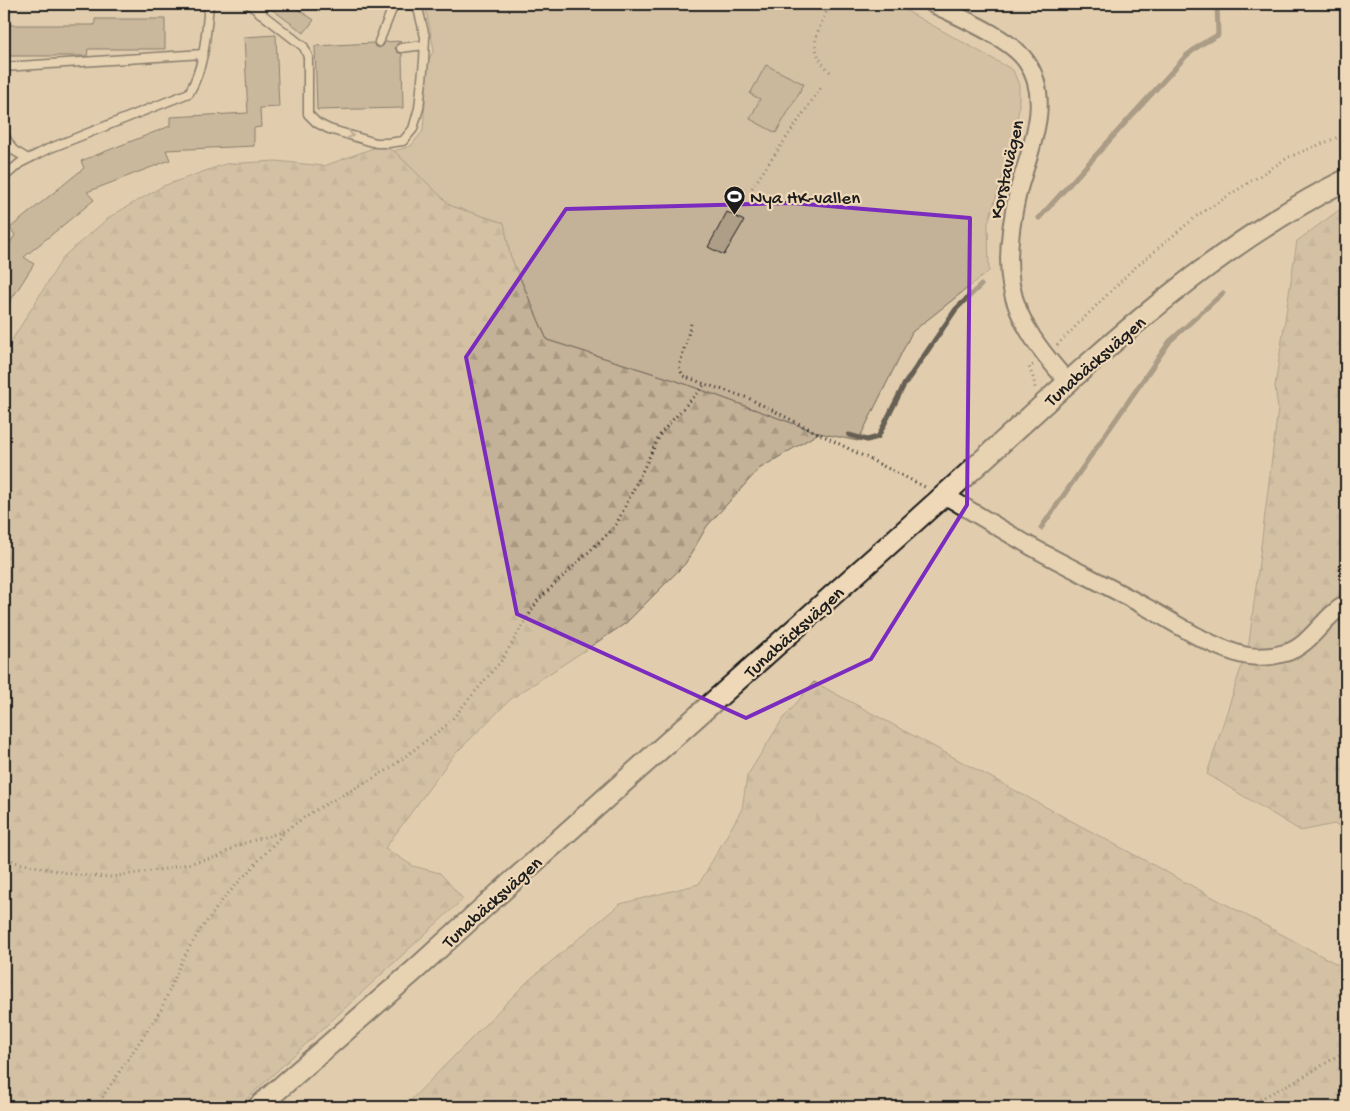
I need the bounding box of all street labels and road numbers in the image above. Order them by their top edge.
street label: Korstavägen [986,118,1031,222]
street label: Tunabäcksvägen [1040,312,1152,414]
street label: Tunabäcksvägen [740,583,850,685]
street label: Tunabäcksvägen [438,853,548,955]

